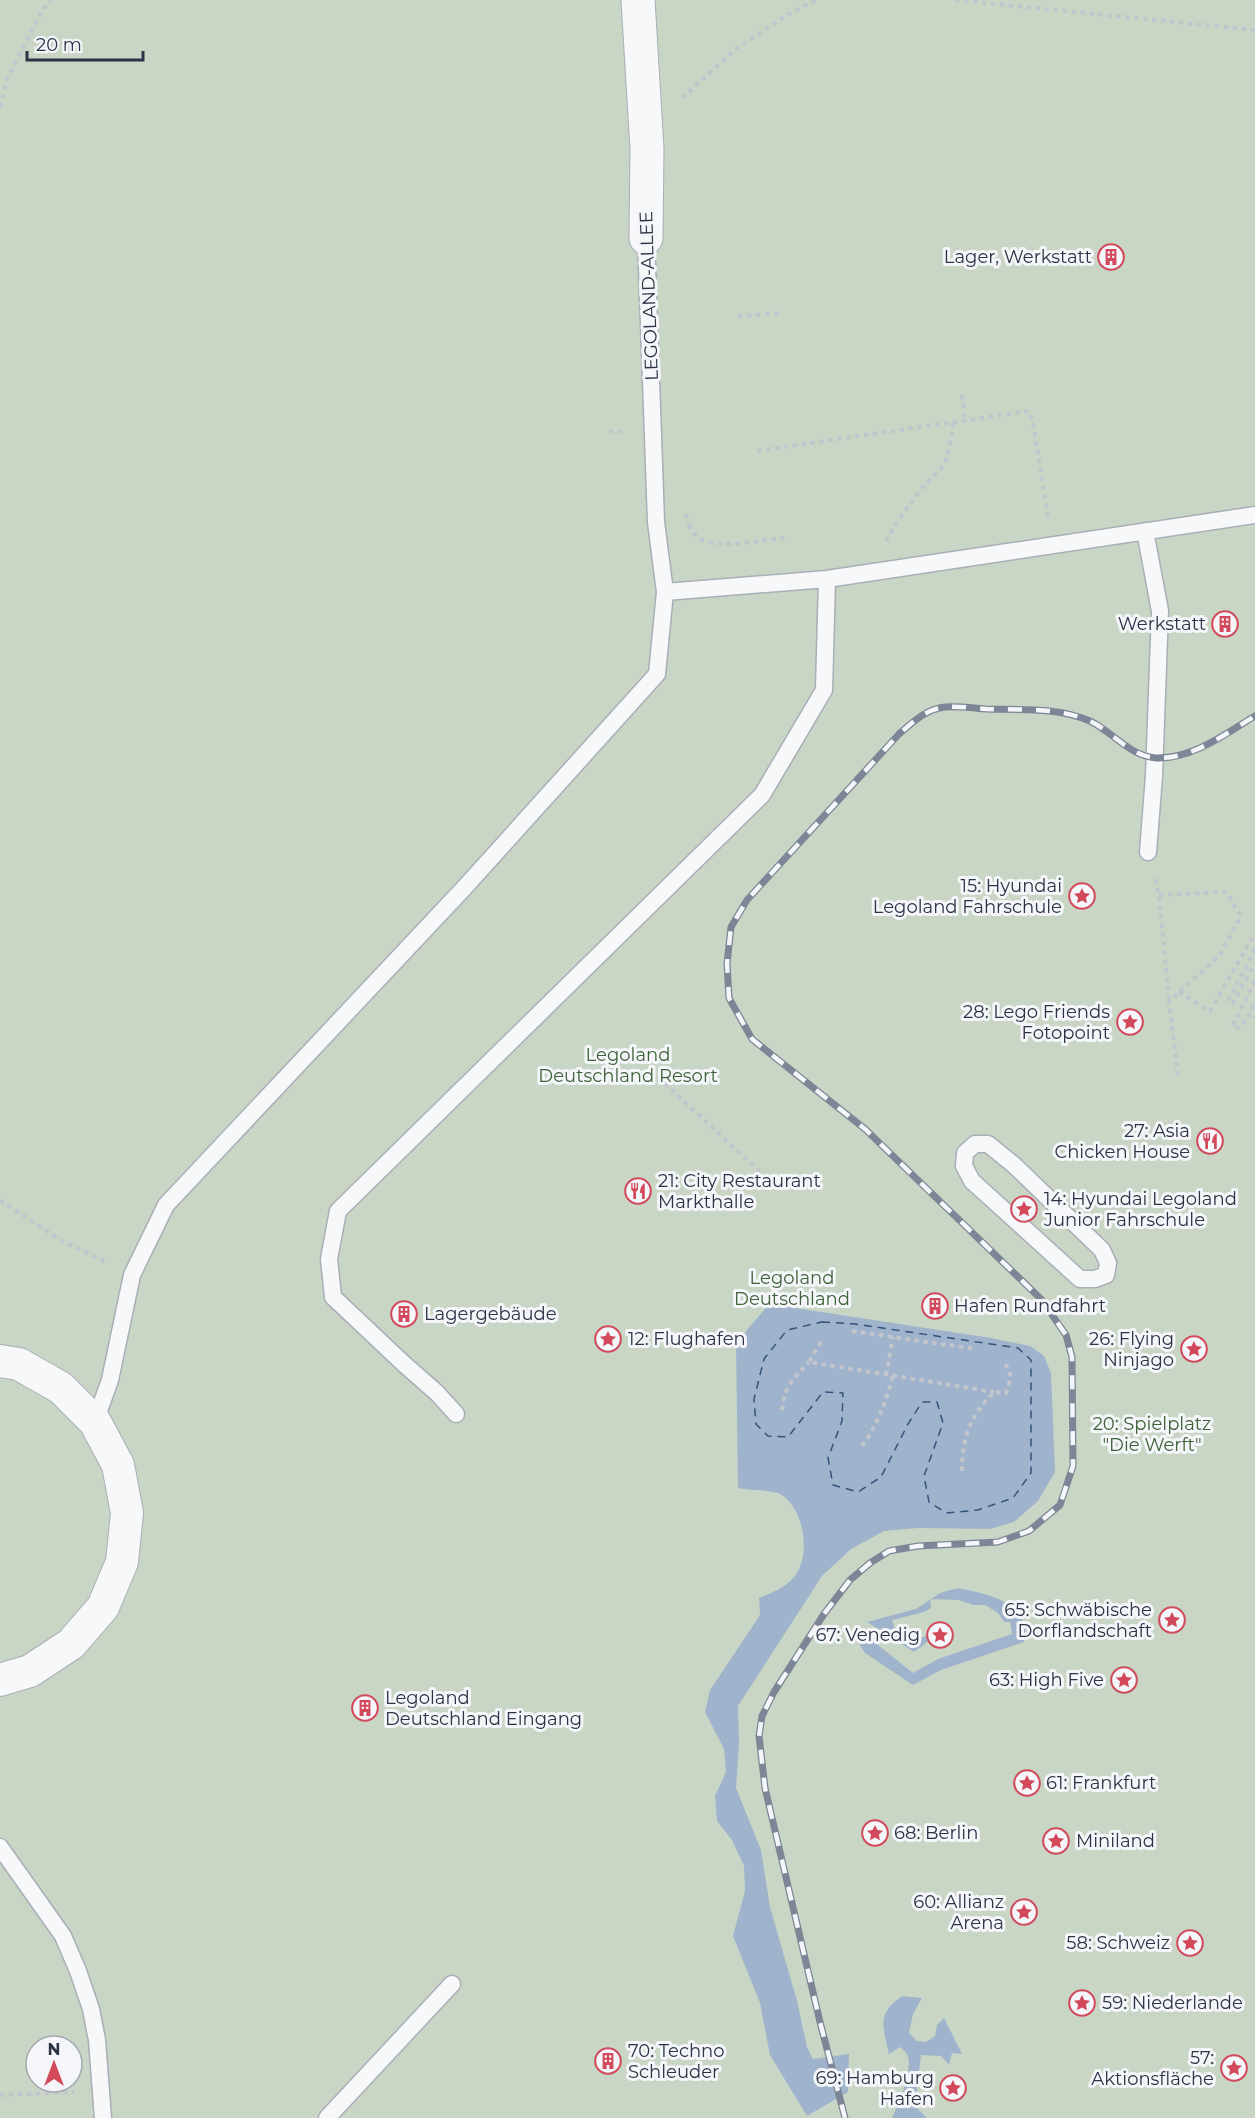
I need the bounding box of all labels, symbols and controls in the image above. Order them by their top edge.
scale bar [27,24,142,62]
text: 20 m [36,34,82,56]
street label: LEGOLAND-ALLEE [635,211,663,381]
building icon: Lager, Werkstatt [1096,242,1126,272]
place label: Lager, Werkstatt [944,246,1092,268]
building icon: Werkstatt [1210,609,1240,639]
place label: Werkstatt [1118,613,1206,635]
place label: 15: Hyundai Legoland Fahrschule [873,875,1062,918]
place icon: 15: Hyundai Legoland Fahrschule [1067,881,1097,911]
place label: 28: Lego Friends Fotopoint [963,1001,1110,1044]
place icon: 28: Lego Friends Fotopoint [1115,1007,1145,1037]
park label: Legoland Deutschland Resort [538,1044,718,1087]
place label: 27: Asia Chicken House [1054,1120,1190,1163]
restaurant icon: 27: Asia Chicken House [1195,1126,1225,1156]
place label: 21: City Restaurant Markthalle [658,1170,821,1213]
restaurant icon: 21: City Restaurant Markthalle [623,1176,653,1206]
place label: 14: Hyundai Legoland Junior Fahrschule [1043,1188,1237,1231]
place icon: 14: Hyundai Legoland Junior Fahrschule [1009,1194,1039,1224]
park label: Legoland Deutschland [734,1267,850,1310]
building icon: Hafen Rundfahrt [920,1291,950,1321]
place label: Hafen Rundfahrt [954,1295,1106,1317]
building icon: Lagergebäude [389,1299,419,1329]
place label: Lagergebäude [424,1303,557,1325]
place icon: 12: Flughafen [593,1324,623,1354]
place label: 12: Flughafen [628,1328,746,1350]
place label: 26: Flying Ninjago [1089,1328,1174,1371]
place icon: 26: Flying Ninjago [1179,1334,1209,1364]
park label: 20: Spielplatz "Die Werft" [1093,1413,1211,1456]
place label: 65: Schwäbische Dorflandschaft [1004,1599,1152,1642]
place icon: 65: Schwäbische Dorflandschaft [1157,1605,1187,1635]
place icon: 67: Venedig [925,1620,955,1650]
place label: 67: Venedig [816,1624,920,1646]
place icon: 63: High Five [1109,1665,1139,1695]
place label: 63: High Five [989,1669,1104,1691]
place label: Legoland Deutschland Eingang [385,1687,582,1730]
building icon: Legoland Deutschland Eingang [350,1693,380,1723]
place icon: 61: Frankfurt [1012,1768,1042,1798]
place label: 61: Frankfurt [1046,1772,1156,1794]
place icon: 68: Berlin [860,1818,890,1848]
place label: 68: Berlin [894,1822,978,1844]
place icon: Miniland [1041,1826,1071,1856]
place label: Miniland [1076,1830,1155,1852]
place label: 60: Allianz Arena [913,1891,1004,1934]
place icon: 60: Allianz Arena [1009,1897,1039,1927]
place icon: 58: Schweiz [1175,1928,1205,1958]
place label: 58: Schweiz [1066,1932,1170,1954]
place icon: 59: Niederlande [1067,1988,1097,2018]
place label: 59: Niederlande [1102,1992,1243,2014]
north arrow [24,2034,84,2094]
text: N [48,2040,60,2059]
place label: 70: Techno Schleuder [628,2040,725,2083]
building icon: 70: Techno Schleuder [593,2046,623,2076]
place label: 57: Aktionsfläche [1091,2047,1214,2090]
place icon: 57: Aktionsfläche [1219,2053,1249,2083]
place label: 69: Hamburg Hafen [816,2067,934,2110]
place icon: 69: Hamburg Hafen [938,2073,968,2103]

